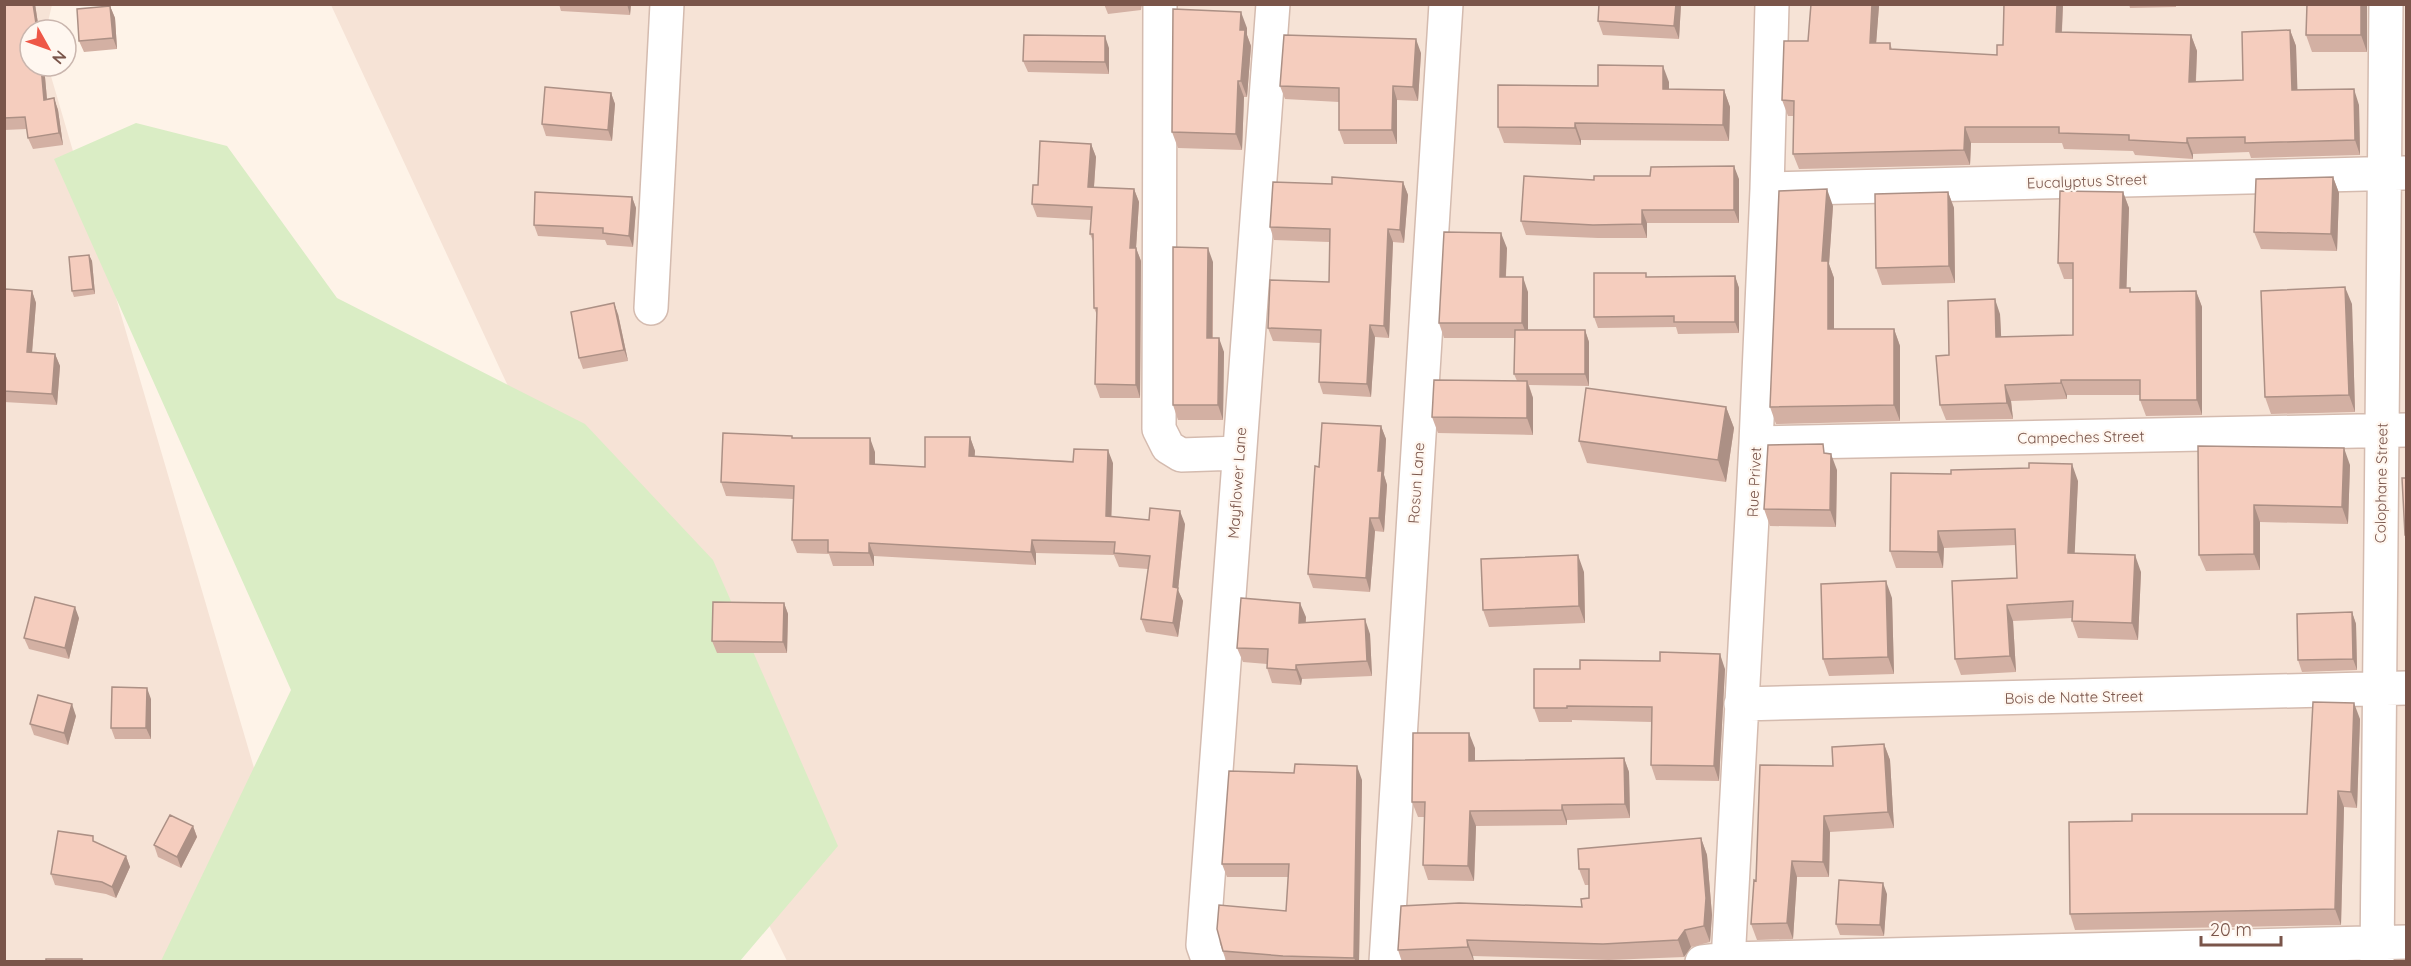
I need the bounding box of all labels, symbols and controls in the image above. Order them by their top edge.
north arrow [18,18,78,78]
text: N [48,47,71,69]
street label: Eucalyptus Street [2027,169,2147,193]
street label: Colophane Street [2370,423,2392,543]
street label: Campeches Street [2017,426,2145,448]
street label: Mayflower Lane [1224,427,1250,539]
street label: Rosun Lane [1404,442,1428,524]
street label: Rue Privet [1743,446,1765,518]
street label: Bois de Natte Street [2005,686,2143,708]
scale bar [2201,909,2280,947]
text: 20 m [2210,918,2252,941]

